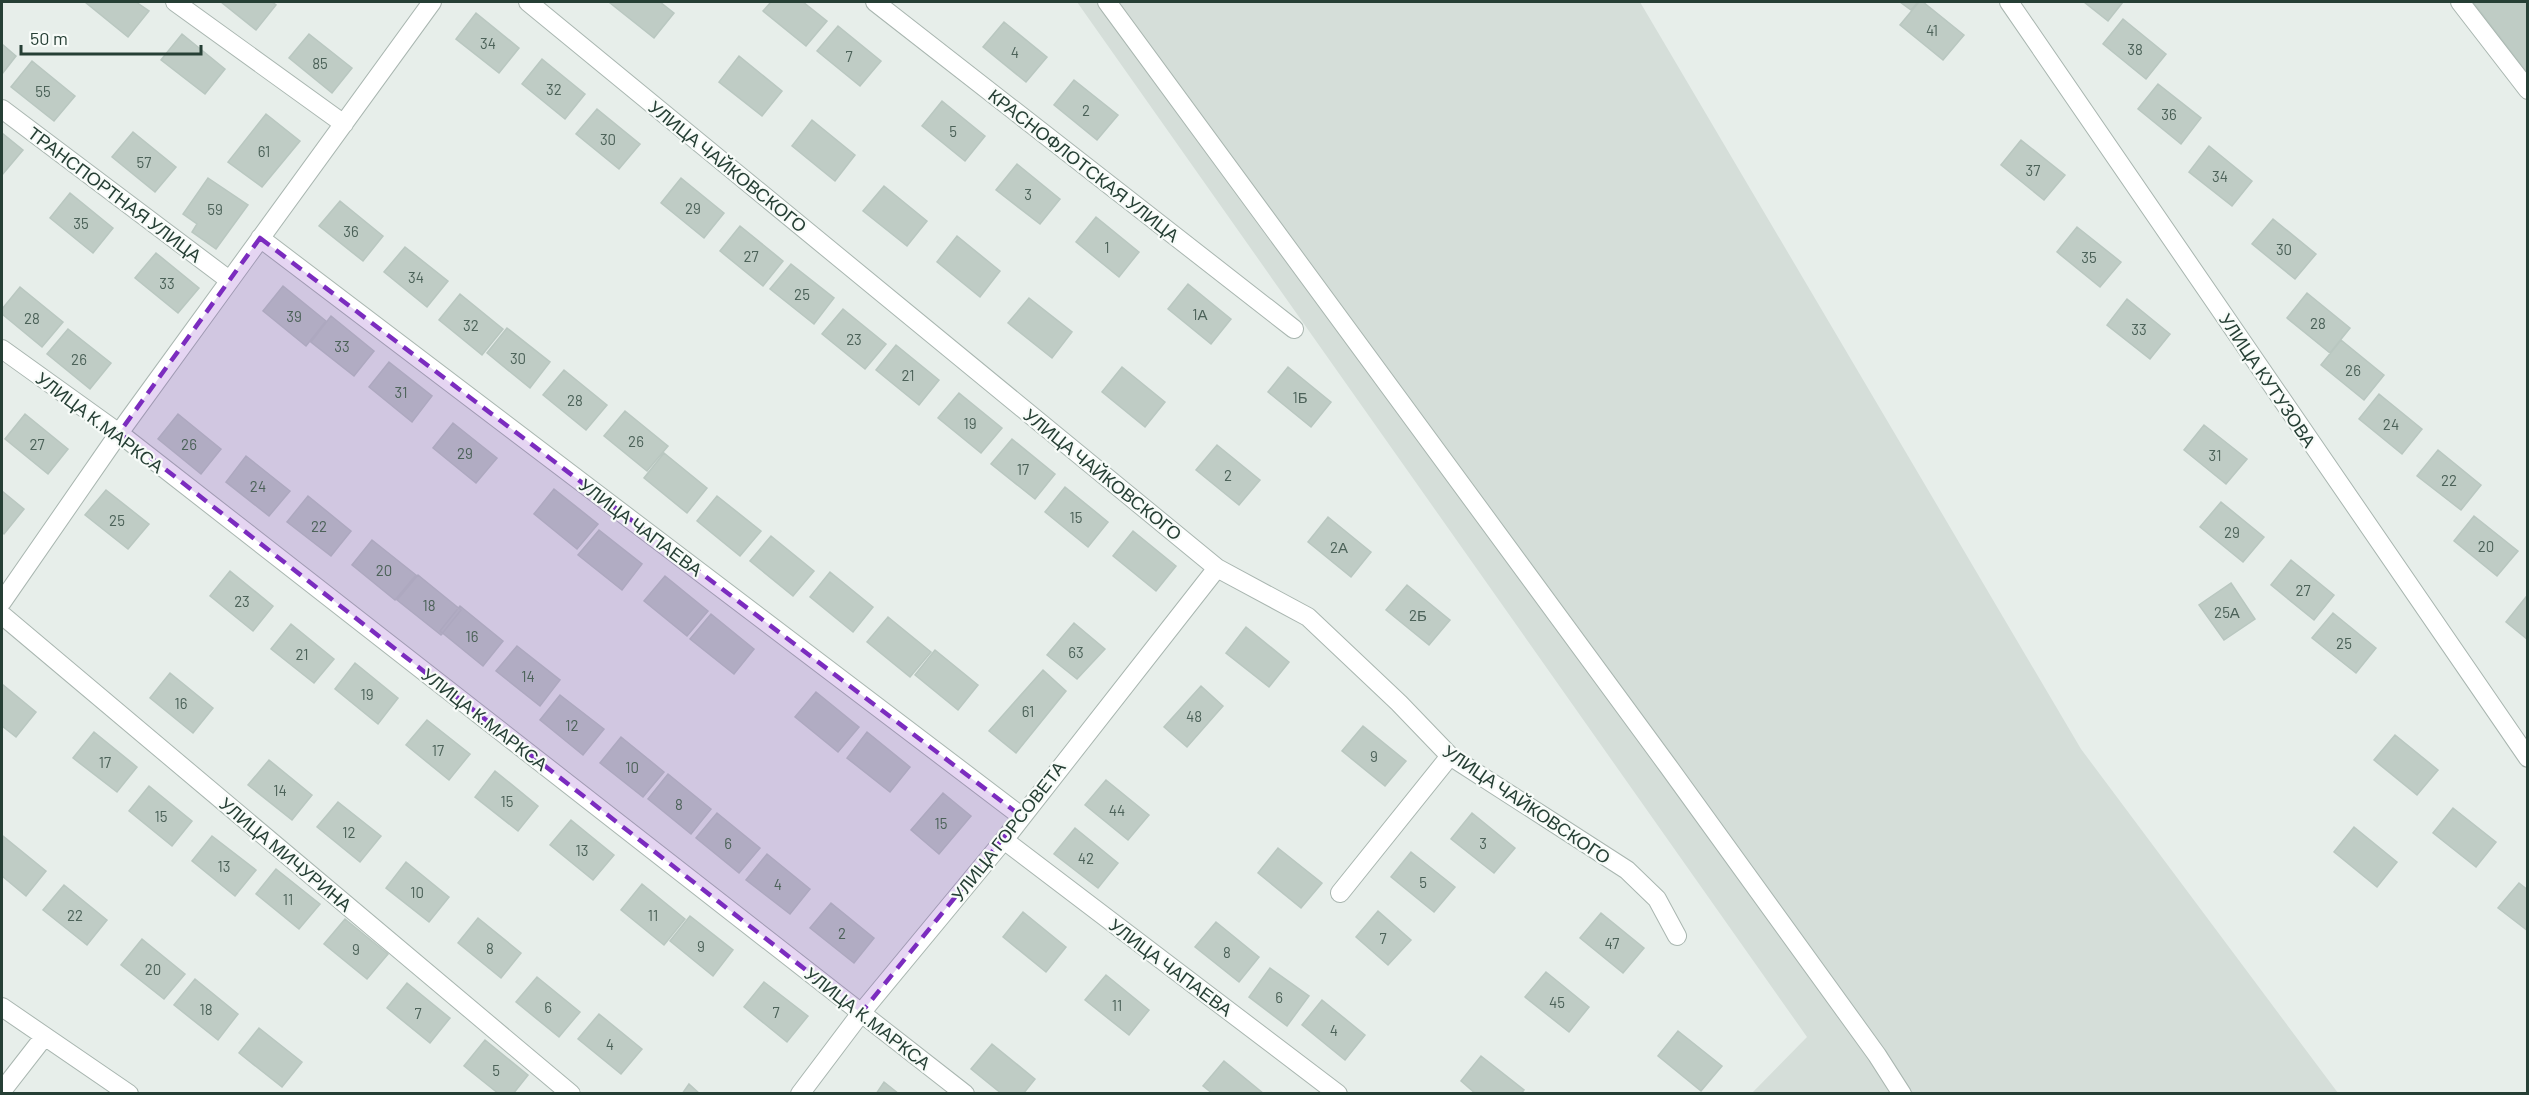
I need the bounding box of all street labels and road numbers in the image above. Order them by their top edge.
street label: КРАСНОФЛОТСКАЯ УЛИЦА [984,84,1184,246]
street label: УЛИЦА ЧАЙКОВСКОГО [644,95,812,237]
street label: ТРАНСПОРТНАЯ УЛИЦА [24,122,206,266]
street label: УЛИЦА КУТУЗОВА [2215,309,2321,451]
street label: УЛИЦА К.МАРКСА [32,367,168,477]
street label: УЛИЦА ЧАЙКОВСКОГО [1019,403,1187,545]
street label: УЛИЦА ЧАПАЕВА [575,473,707,581]
street label: УЛИЦА К.МАРКСА [418,663,552,775]
street label: УЛИЦА ЧАЙКОВСКОГО [1439,740,1615,868]
street label: УЛИЦА ГОРСОВЕТА [946,756,1070,906]
street label: УЛИЦА МИЧУРИНА [215,792,357,916]
street label: УЛИЦА ЧАПАЕВА [1105,913,1237,1021]
street label: УЛИЦА К.МАРКСА [801,962,935,1074]

